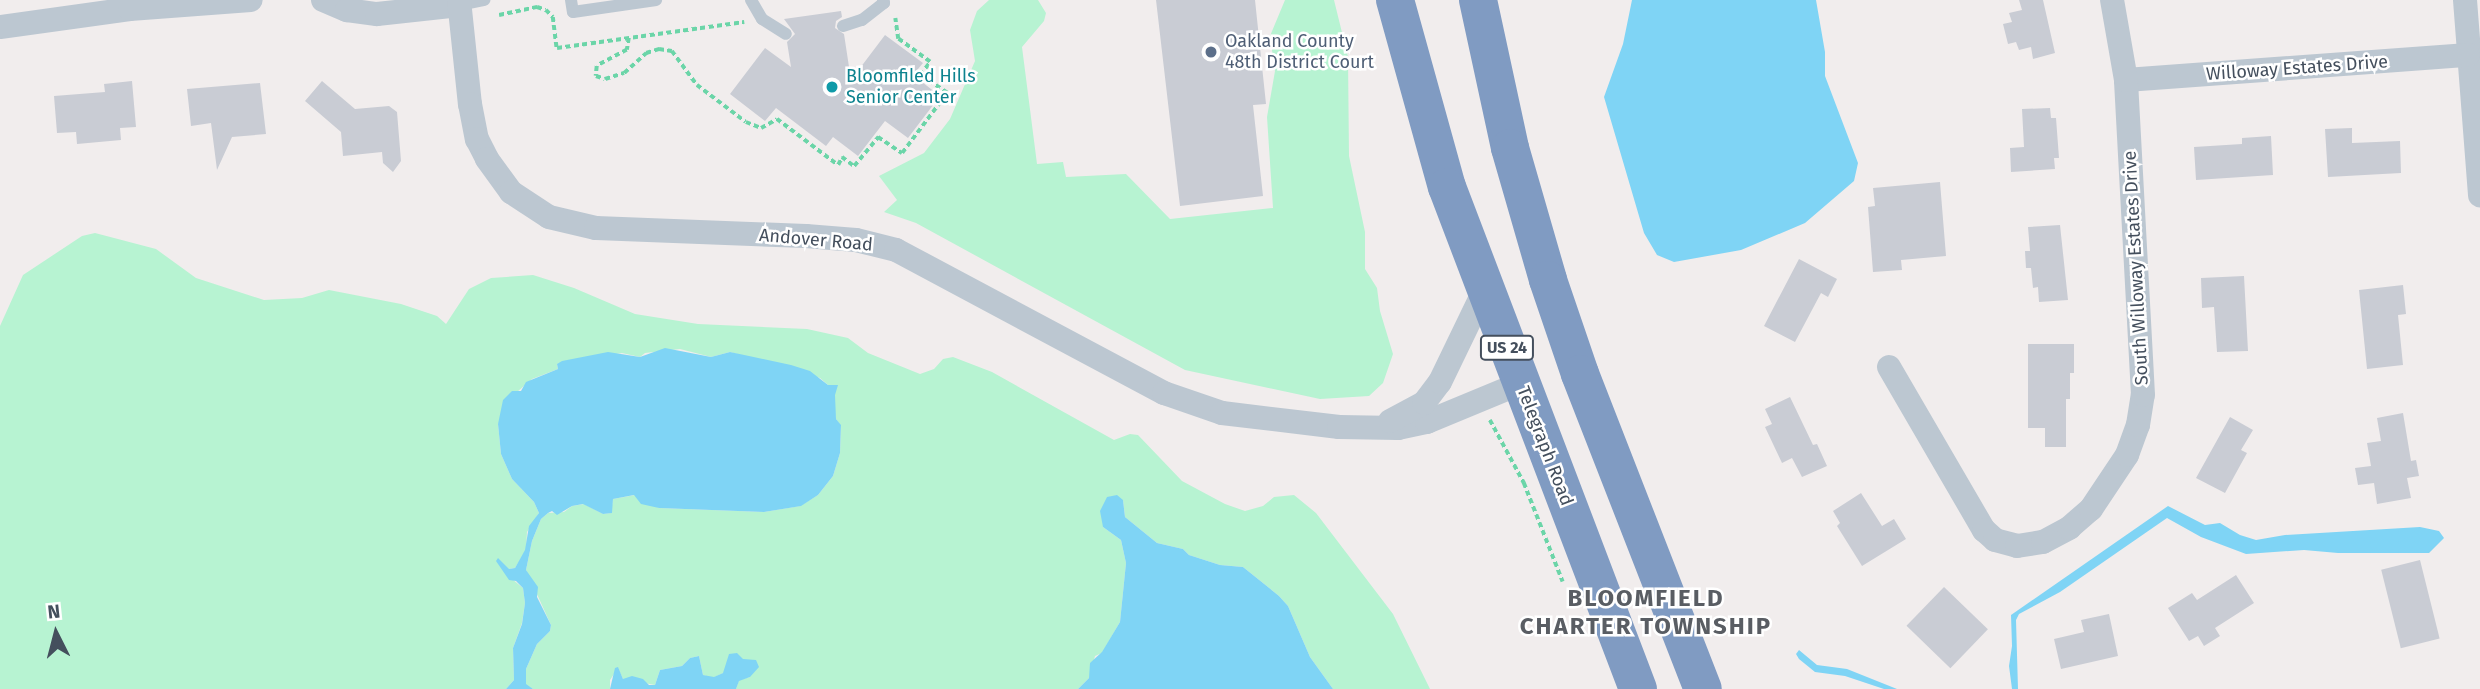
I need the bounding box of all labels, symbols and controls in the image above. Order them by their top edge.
place label: Oakland County 48th District Court [1225,31,1374,74]
marker: Oakland County 48th District Court [1203,44,1219,60]
street label: Willoway Estates Drive [2205,51,2389,85]
place label: Bloomfiled Hills Senior Center [846,66,976,108]
marker: Bloomfiled Hills Senior Center [824,79,840,95]
street label: South Willoway Estates Drive [2119,150,2153,386]
street label: Andover Road [758,224,874,256]
road number: US 24 [1479,336,1535,360]
street label: Telegraph Road [1512,383,1578,509]
district label: BLOOMFIELD CHARTER TOWNSHIP [1522,585,1770,641]
north arrow [21,598,91,668]
text: N [46,600,61,624]

